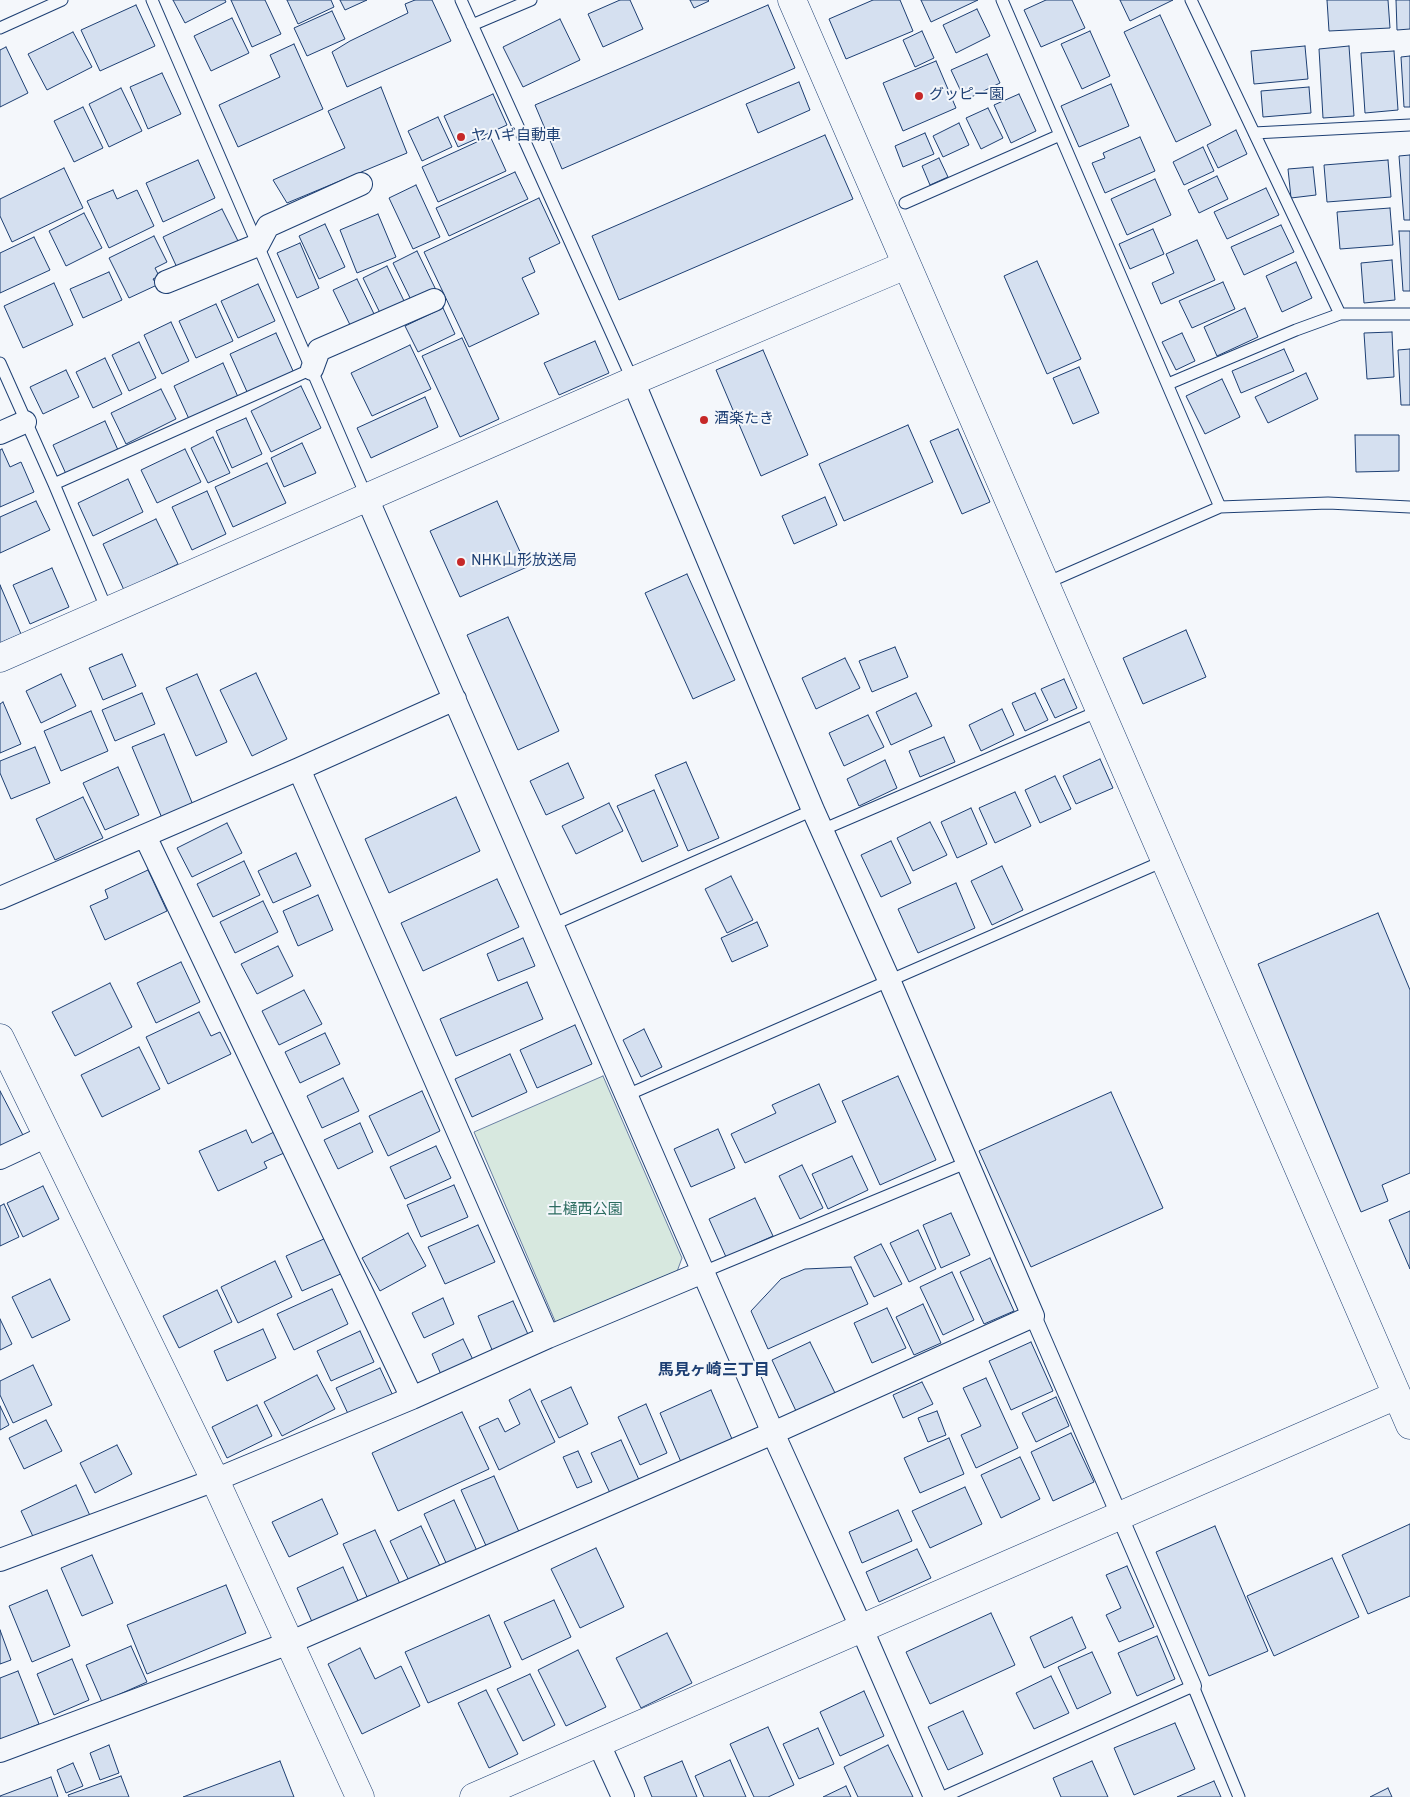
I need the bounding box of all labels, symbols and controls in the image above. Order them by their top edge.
place label: グッピー園 [929,87,1004,105]
marker: グッピー園 [913,90,925,102]
place label: ヤハギ自動車 [471,128,561,146]
marker: ヤハギ自動車 [455,131,467,143]
place label: 酒楽たき [714,411,774,429]
marker: 酒楽たき [698,414,710,426]
place label: NHK山形放送局 [471,553,577,571]
marker: NHK山形放送局 [455,556,467,568]
park label: 土樋西公園 [548,1202,622,1220]
district label: 馬見ヶ崎三丁目 [658,1362,770,1382]

